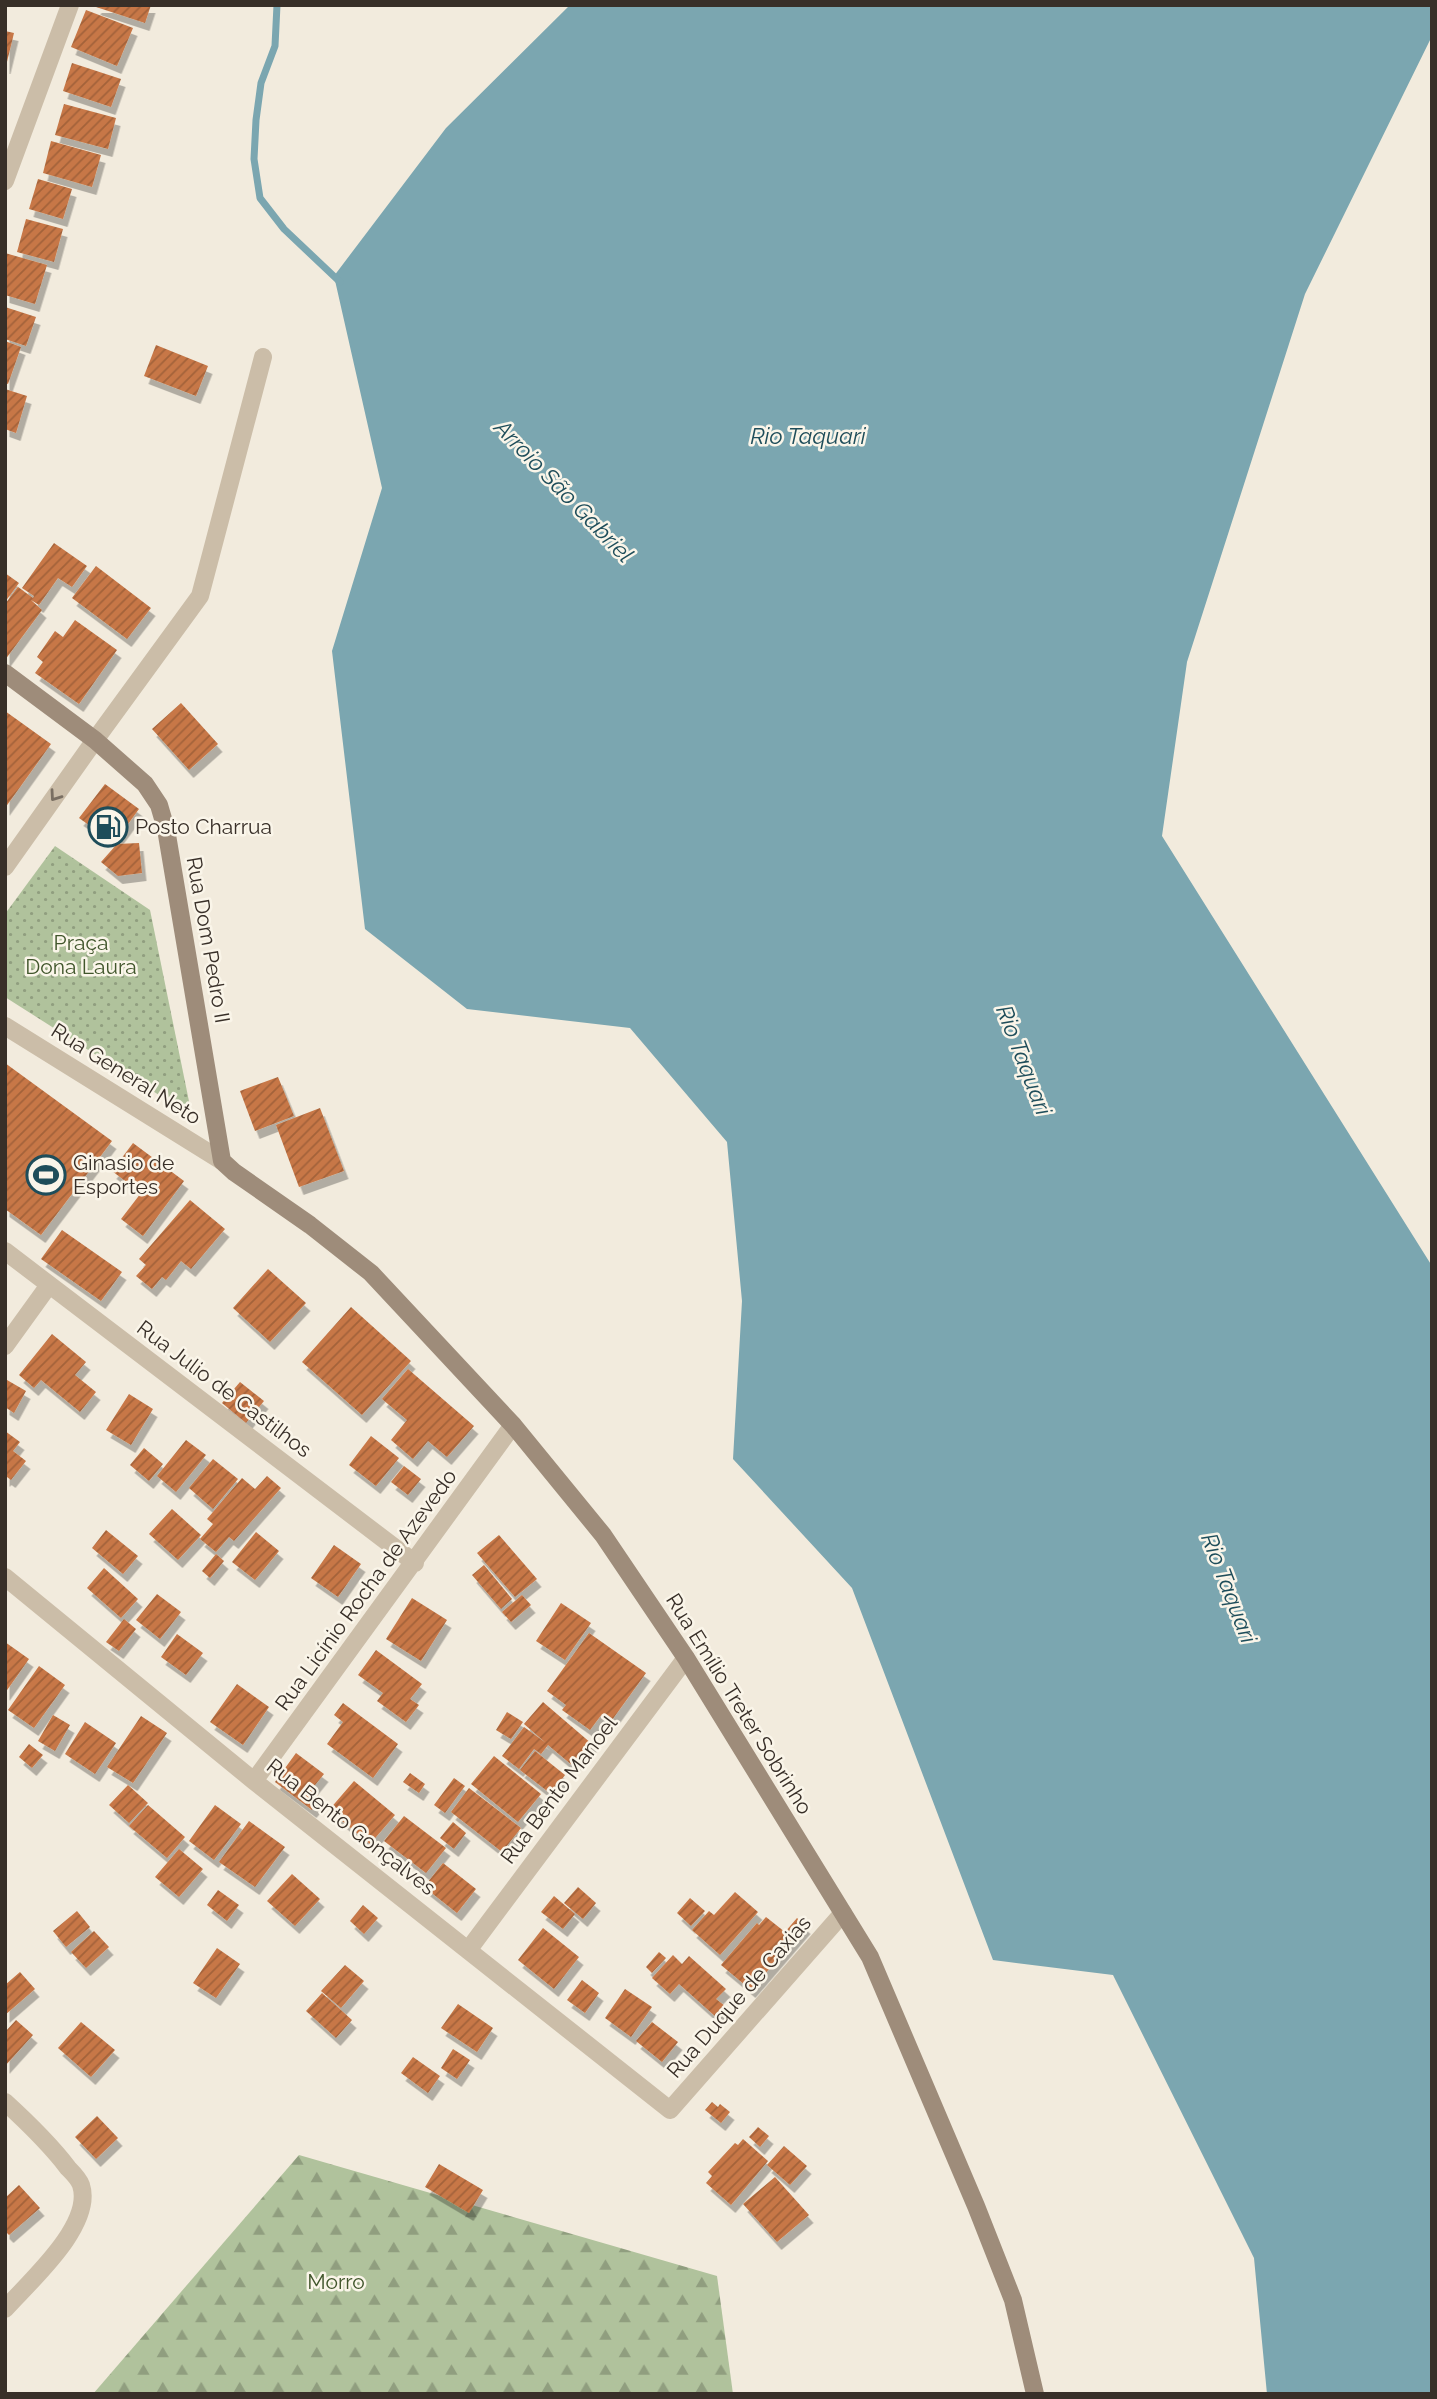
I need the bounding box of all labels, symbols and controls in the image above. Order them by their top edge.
water label: Arroio São Gabriel [488,412,639,568]
water label: Rio Taquari [750,422,867,449]
one-way arrow [51,788,63,801]
fuel station icon: Posto Charrua [87,806,129,848]
place label: Posto Charrua [135,814,272,839]
street label: Rua Dom Pedro II [182,855,235,1025]
park label: Praça Dona Laura [25,930,137,979]
water label: Rio Taquari [991,1001,1058,1120]
street label: Rua General Neto [47,1018,206,1130]
place label: Ginasio de Esportes [73,1150,174,1199]
sports icon: Ginasio de Esportes [25,1154,67,1196]
street label: Rua Julio de Castilhos [132,1315,316,1462]
street label: Rua Licínio Rocha de Azevedo [270,1464,462,1715]
water label: Rio Taquari [1196,1529,1263,1648]
street label: Rua Emílio Treter Sobrinho [661,1589,818,1819]
street label: Rua Bento Manoel [495,1711,622,1869]
street label: Rua Bento Gonçalves [262,1753,441,1900]
street label: Rua Duque de Caxias [661,1910,816,2083]
park label: Morro [307,2269,365,2294]

